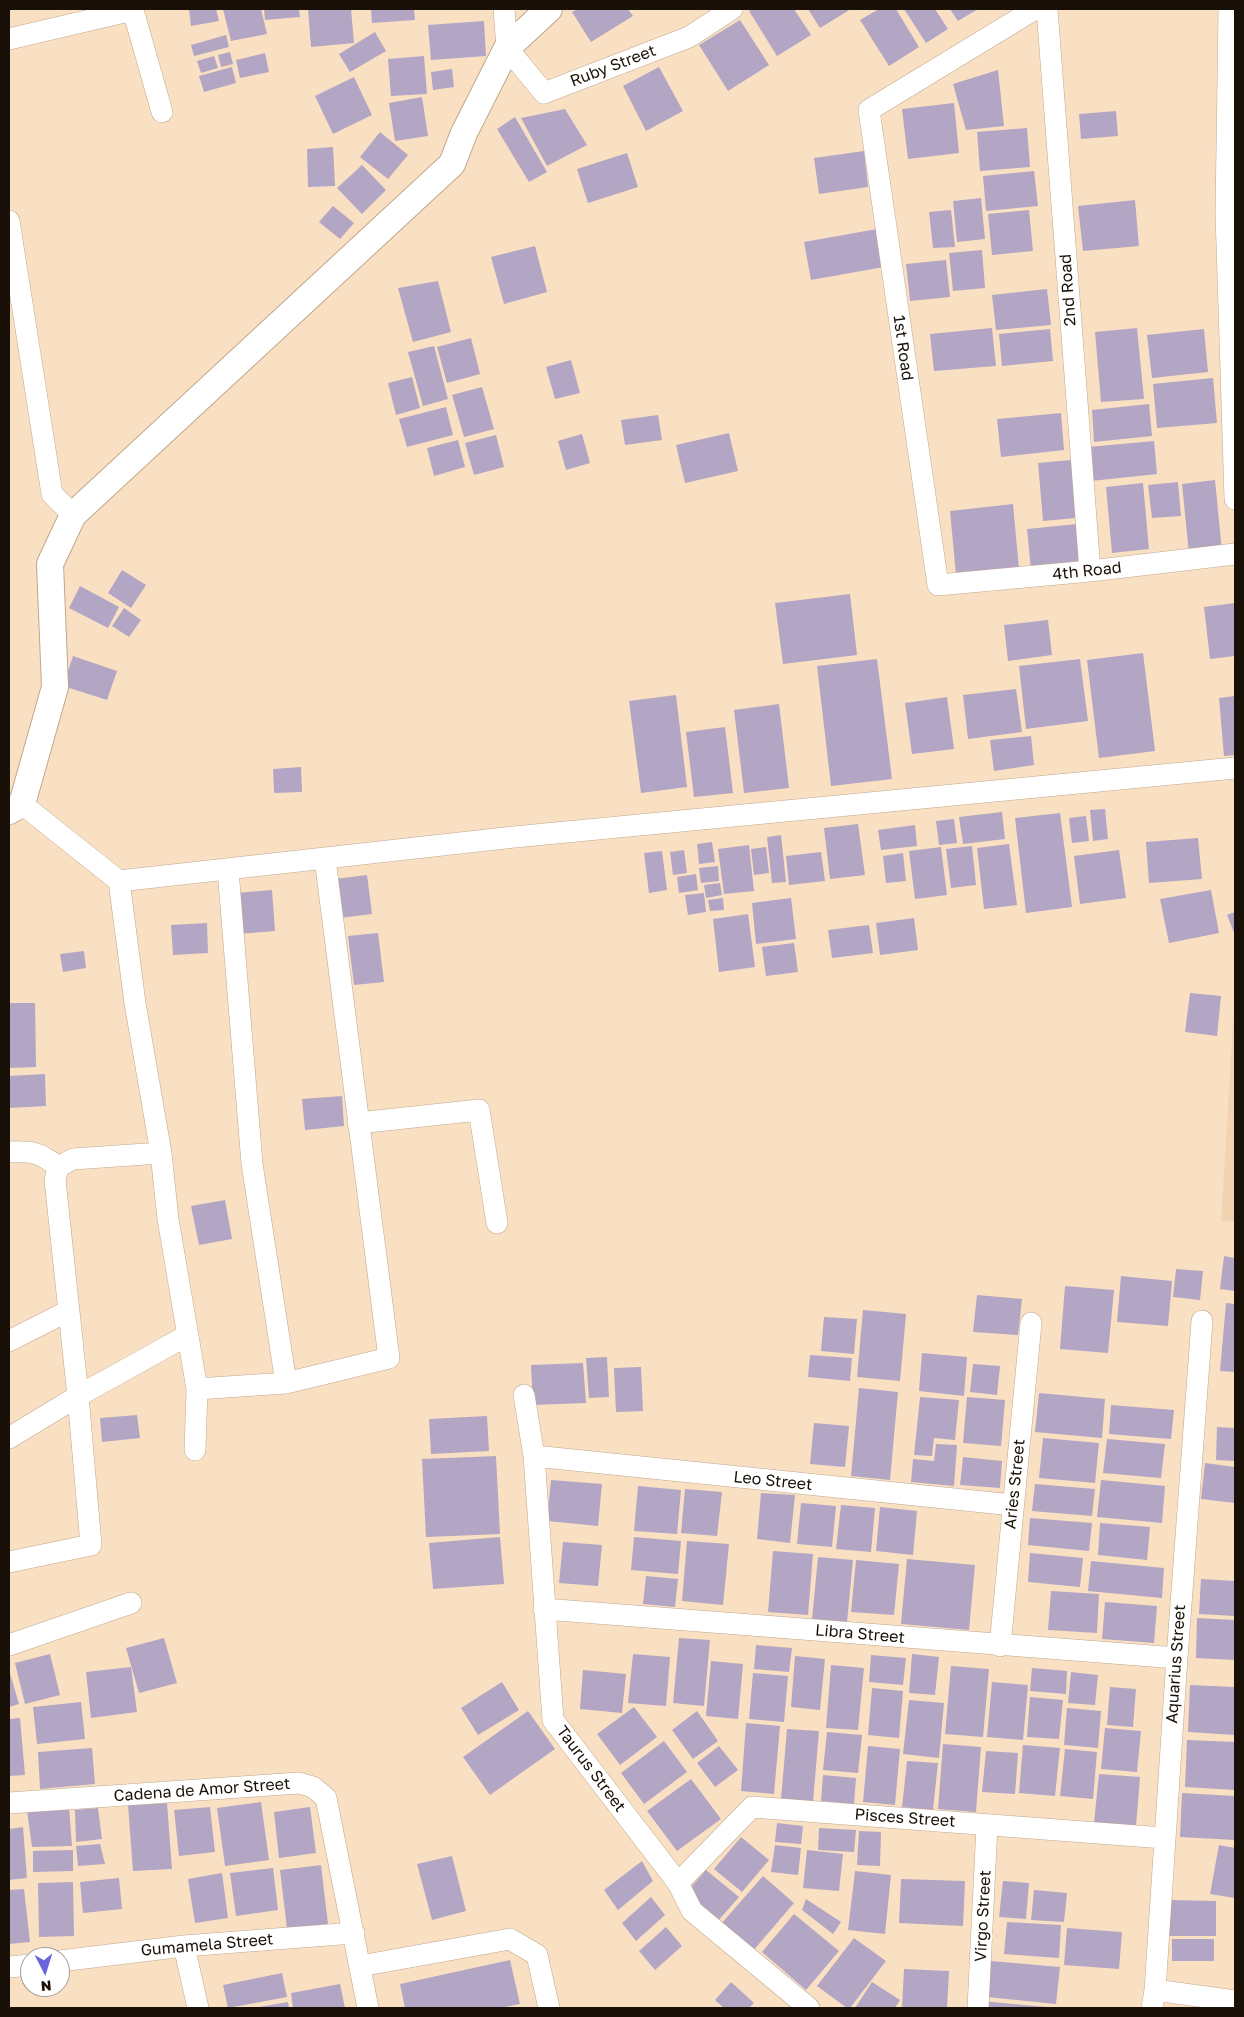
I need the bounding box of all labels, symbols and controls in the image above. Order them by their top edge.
street label: Ruby Street [568,41,658,91]
street label: 2nd Road [1056,253,1080,327]
street label: 1st Road [889,314,917,382]
street label: 4th Road [1052,558,1122,584]
street label: Aries Street [1001,1438,1029,1530]
street label: Leo Street [733,1467,813,1495]
street label: Aquarius Street [1162,1604,1190,1724]
street label: Libra Street [814,1621,906,1647]
street label: Taurus Street [552,1722,630,1816]
street label: Cadena de Amor Street [113,1774,291,1806]
street label: Pisces Street [854,1805,956,1831]
street label: Virgo Street [971,1870,995,1962]
street label: Gumamela Street [140,1930,274,1960]
north arrow [20,1947,70,1997]
text: N [40,1978,52,1995]

